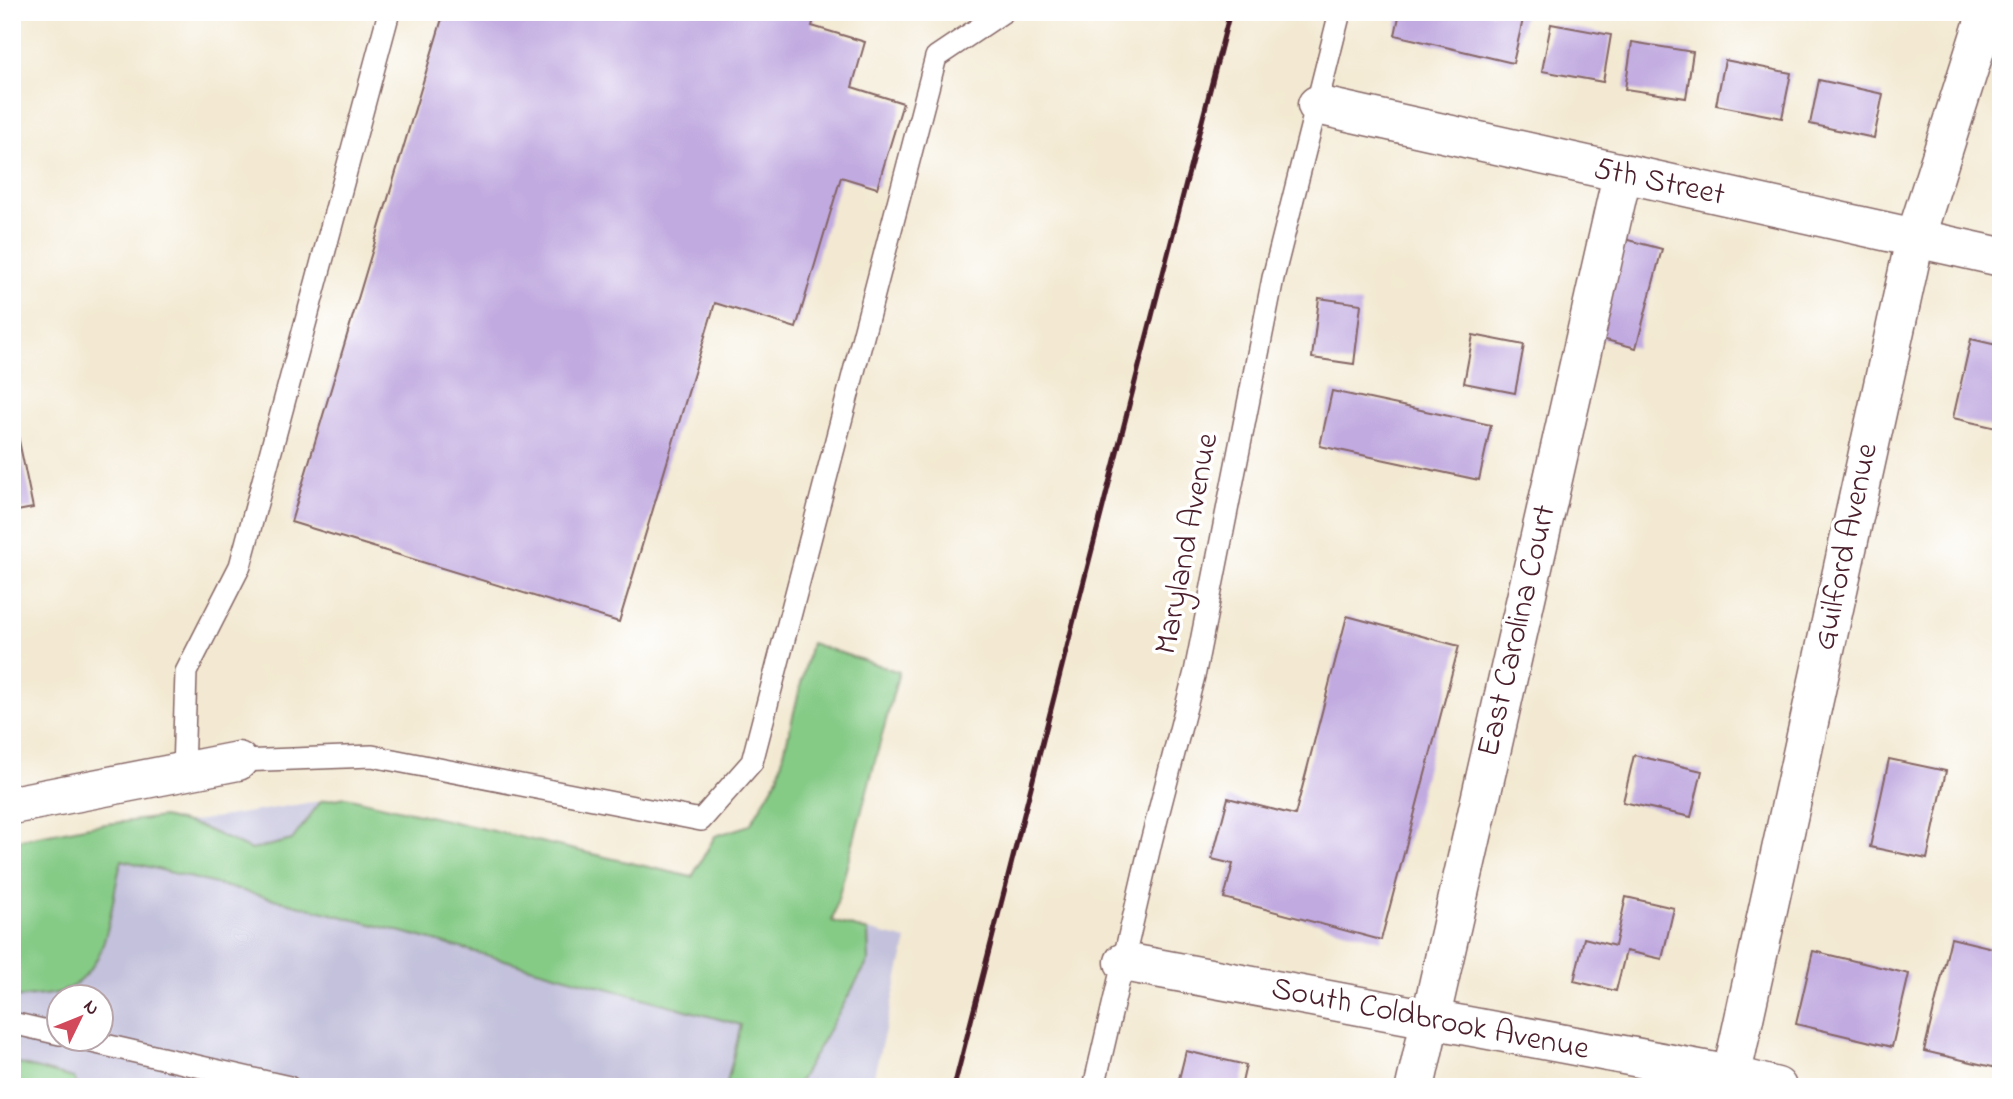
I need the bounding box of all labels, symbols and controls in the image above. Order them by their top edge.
street label: 5th Street [1589,146,1729,220]
street label: Maryland Avenue [1144,429,1233,659]
street label: Guilford Avenue [1802,438,1892,655]
street label: East Carolina Court [1466,500,1570,762]
street label: South Coldbrook Avenue [1267,966,1594,1074]
north arrow [46,984,116,1054]
text: N [76,994,105,1022]

